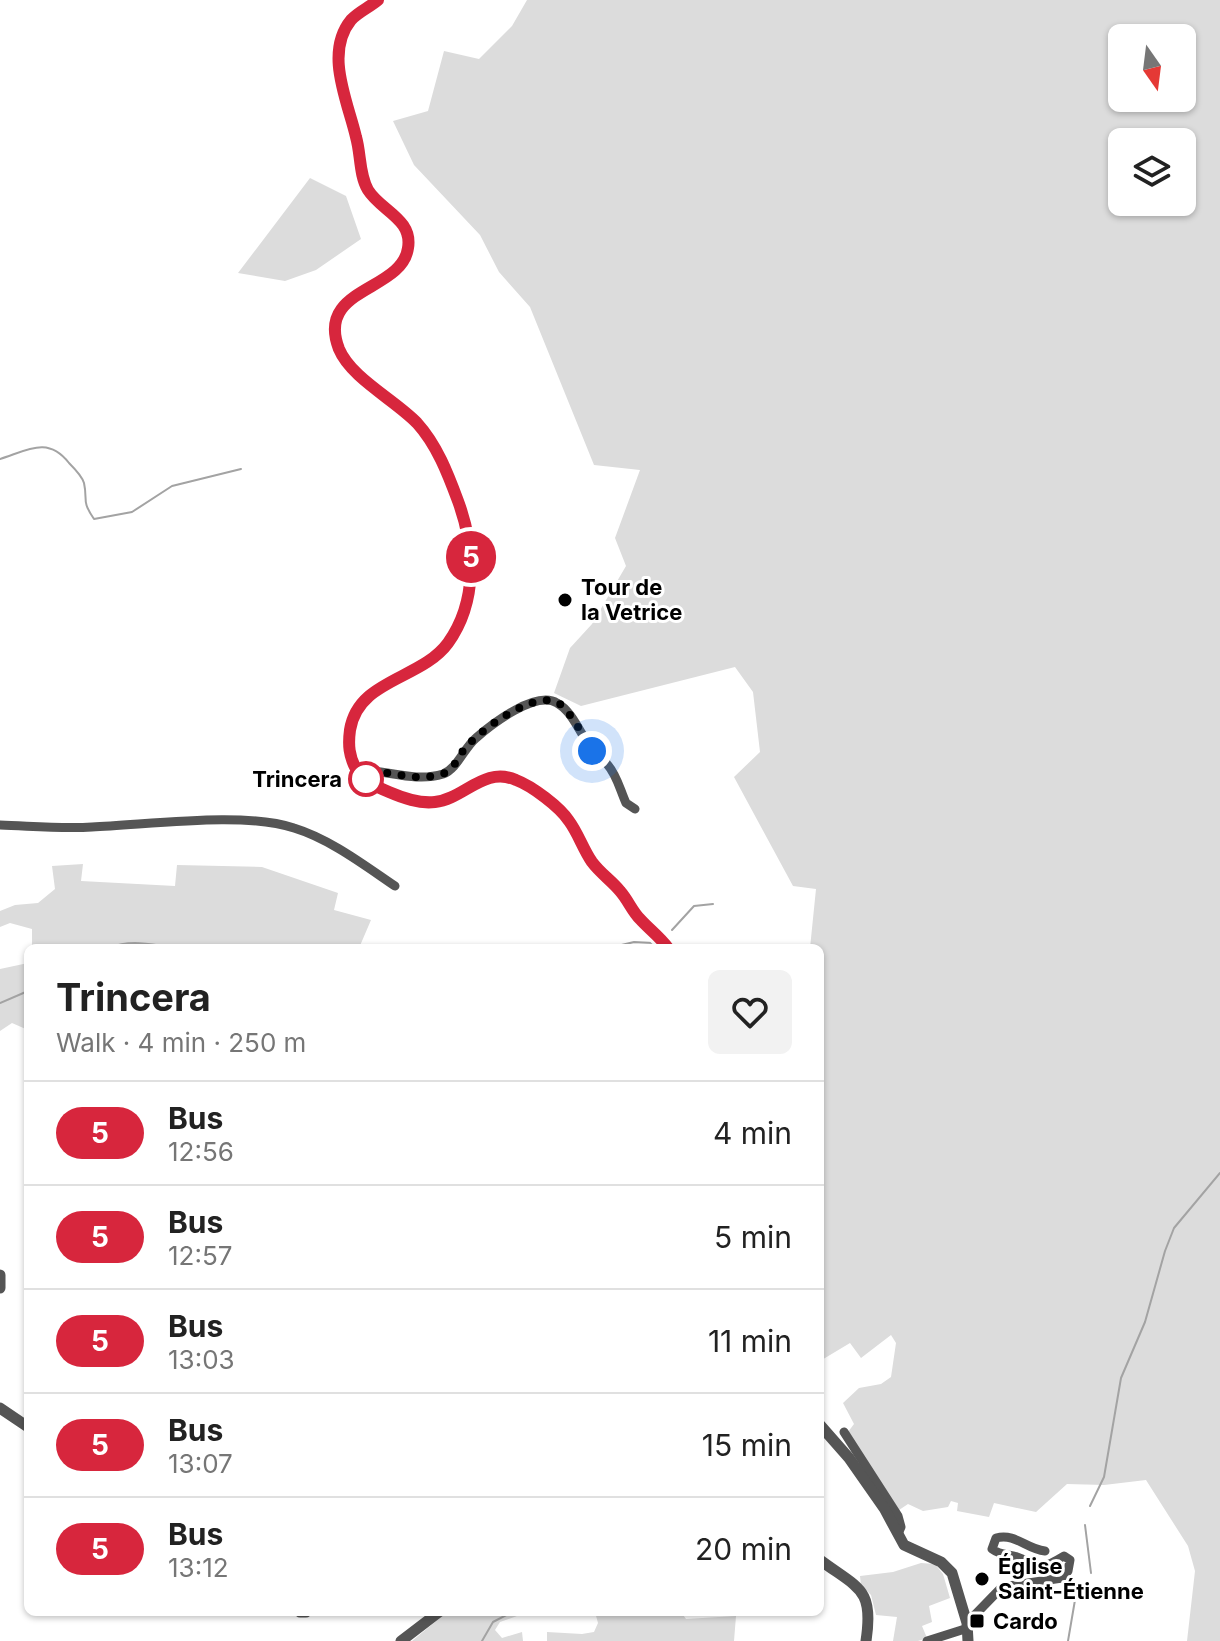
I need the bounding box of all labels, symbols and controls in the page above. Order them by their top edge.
north arrow [1108,24,1196,112]
map controls [1108,24,1196,216]
button: layers [1108,128,1196,216]
line badge: 5 [445,531,497,583]
text: 5 [462,540,480,574]
place label: Tour de la Vetrice [581,574,682,625]
marker: Tour de la Vetrice [556,591,574,609]
your location [572,731,612,771]
marker: Trincera [349,762,383,796]
place label: Trincera [252,766,342,792]
button: heart [708,970,792,1054]
text: Trincera [56,974,211,1020]
text: Walk · 4 min · 250 m [56,1027,306,1058]
text: Bus [168,1100,223,1136]
text: 4 min [713,1115,792,1151]
text: 5 [91,1116,109,1150]
text: 12:56 [168,1136,234,1167]
text: Bus [168,1204,223,1240]
text: 5 min [714,1219,792,1255]
text: 5 [91,1220,109,1254]
text: 12:57 [168,1240,232,1271]
text: Bus [168,1308,223,1344]
text: 11 min [708,1323,792,1359]
text: 5 [91,1324,109,1358]
text: 13:03 [168,1344,235,1375]
text: Bus [168,1412,223,1448]
text: 15 min [702,1427,792,1463]
text: 5 [91,1428,109,1462]
text: 13:07 [168,1448,233,1479]
text: Bus [168,1516,223,1552]
text: 20 min [695,1531,792,1567]
text: 5 [91,1532,109,1566]
text: 13:12 [168,1552,229,1583]
place label: Église Saint-Étienne [998,1553,1144,1604]
marker: Église Saint-Étienne [973,1570,991,1588]
place label: Cardo [993,1608,1058,1634]
marker: Cardo [968,1612,986,1630]

